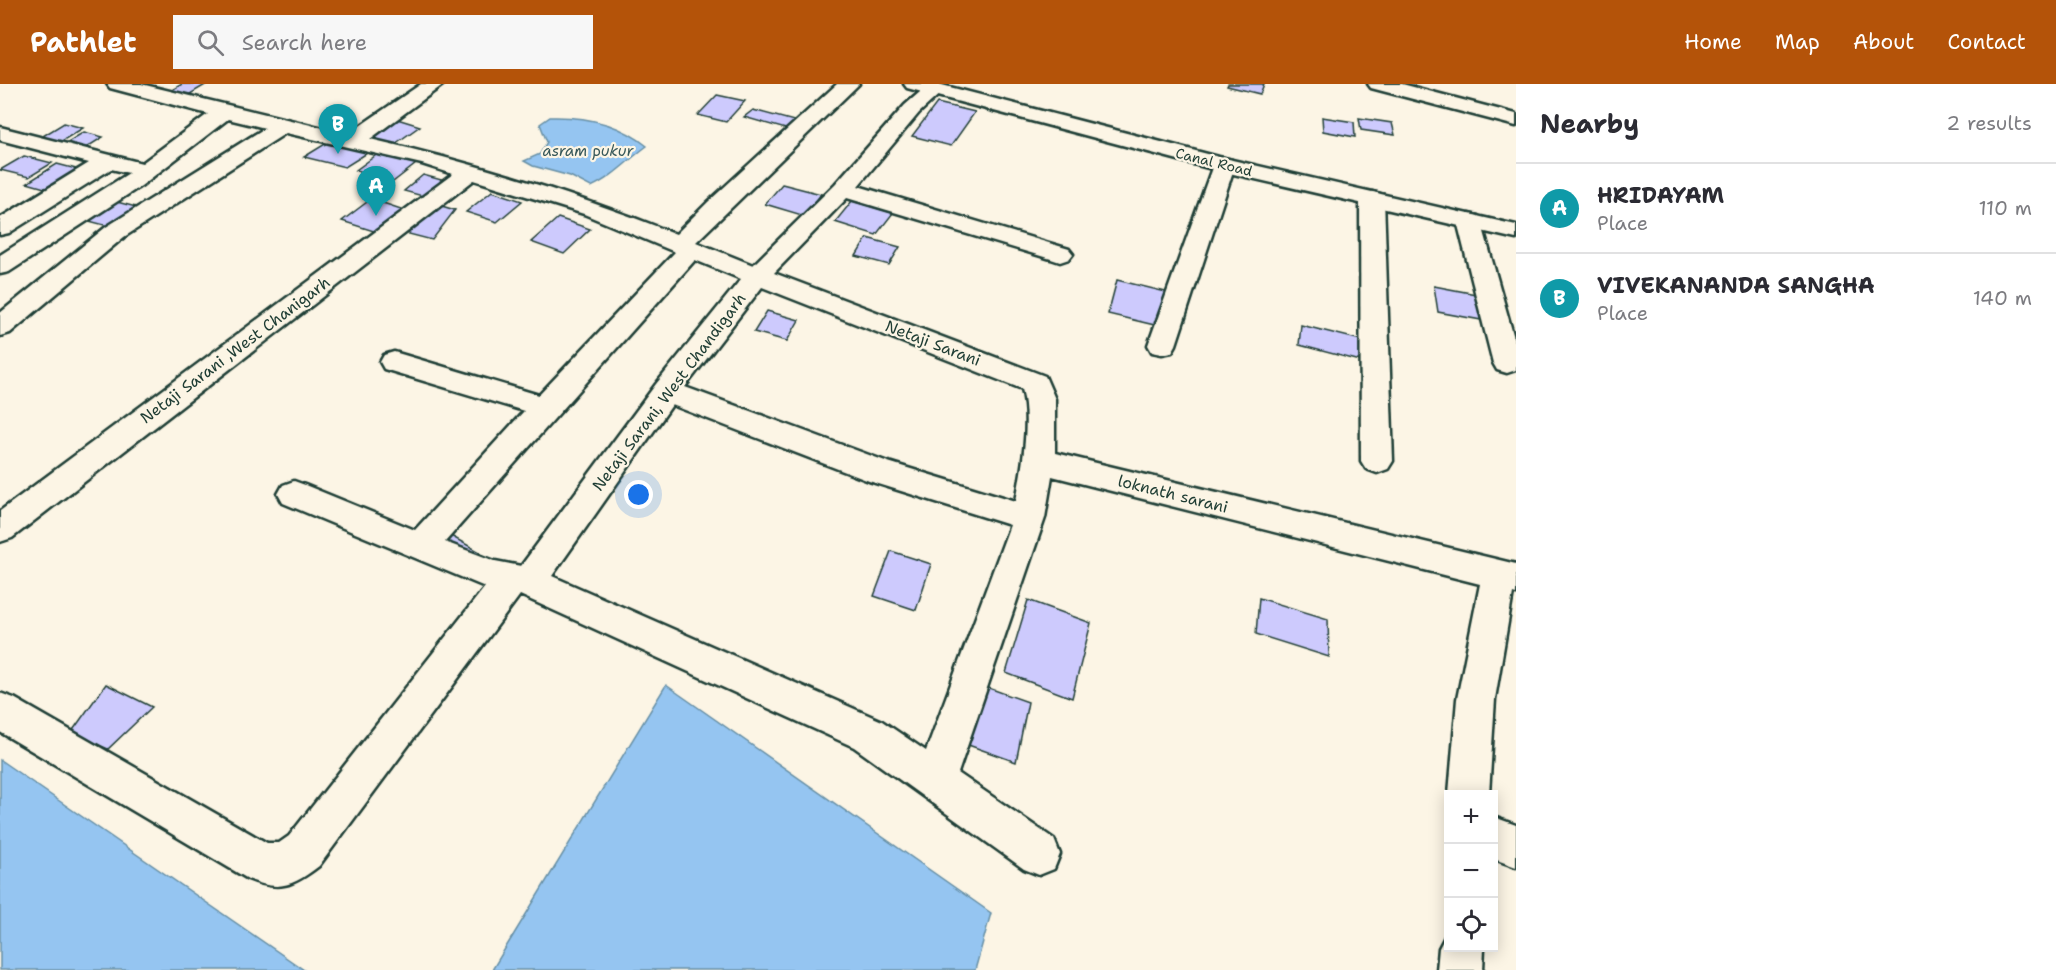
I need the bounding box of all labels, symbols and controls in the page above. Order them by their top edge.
search box [173,15,593,69]
text: Pathlet [30,23,137,61]
icon: search [194,26,227,59]
text: Search here [242,28,367,57]
text: Home [1684,28,1742,56]
text: Map [1775,28,1820,56]
text: About [1853,28,1914,56]
text: Contact [1947,28,2026,56]
pin: B [318,104,358,154]
text: Nearby [1540,106,1639,141]
text: 2 results [1946,110,2032,136]
water label: asram pukur [542,141,634,161]
street label: Canal Road [1174,144,1254,180]
pin: A [356,166,395,216]
text: HRIDAYAM [1597,181,1724,210]
text: A [1552,195,1567,221]
text: 110 m [1978,195,2032,221]
text: Place [1597,210,1648,236]
text: VIVEKANANDA SANGHA [1597,271,1875,300]
street label: Netaji Sarani ,West Chanigarh [136,272,334,428]
text: B [1553,285,1566,311]
text: 140 m [1973,285,2032,311]
street label: Netaji Sarani, West Chandigarh [588,289,750,495]
text: Place [1597,300,1648,326]
street label: Netaji Sarani [882,315,984,371]
street label: loknath sarani [1116,470,1230,518]
your location [624,480,653,509]
map controls [1444,790,1498,952]
button: + [1444,790,1498,844]
button: − [1444,844,1498,898]
button: locate [1444,898,1498,952]

